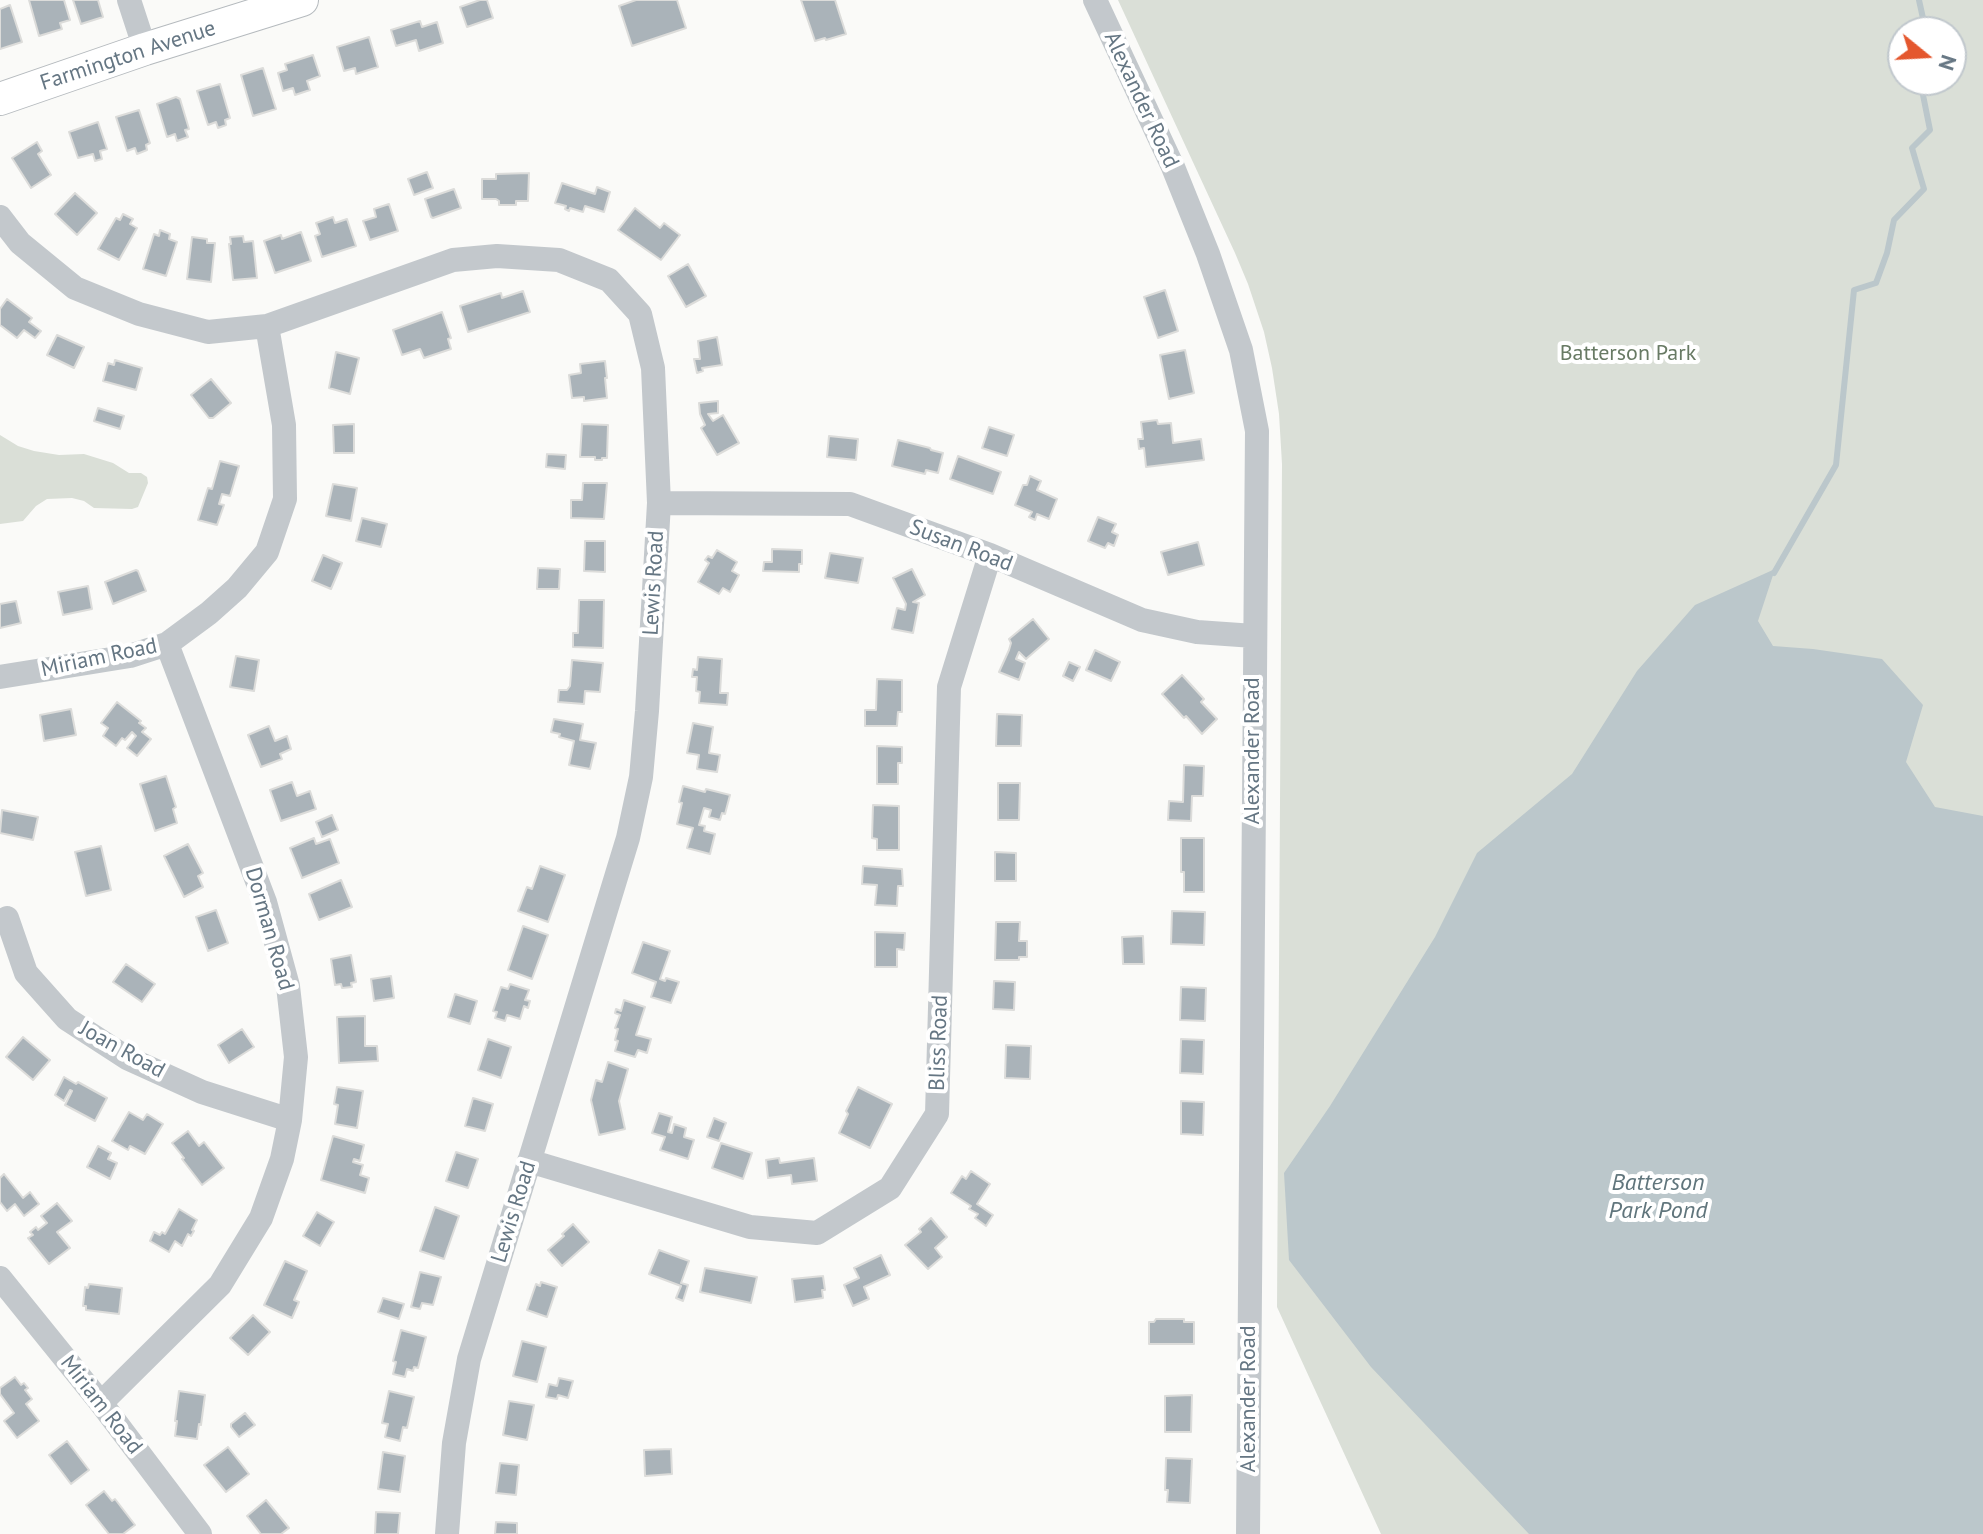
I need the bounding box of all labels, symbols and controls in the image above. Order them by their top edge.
street label: Farmington Avenue [37,15,219,97]
north arrow [1887,16,1967,96]
street label: Alexander Road [1098,28,1184,172]
text: N [1932,52,1963,74]
park label: Batterson Park [1560,341,1696,367]
street label: Susan Road [906,514,1016,578]
street label: Lewis Road [638,530,670,636]
street label: Miriam Road [39,633,159,683]
street label: Alexander Road [1240,677,1266,825]
street label: Dorman Road [239,864,299,994]
street label: Bliss Road [924,994,954,1092]
street label: Joan Road [75,1016,169,1084]
street label: Lewis Road [486,1158,542,1266]
water label: Batterson Park Pond [1609,1169,1707,1225]
street label: Alexander Road [1236,1325,1262,1473]
street label: Miriam Road [54,1350,148,1460]

